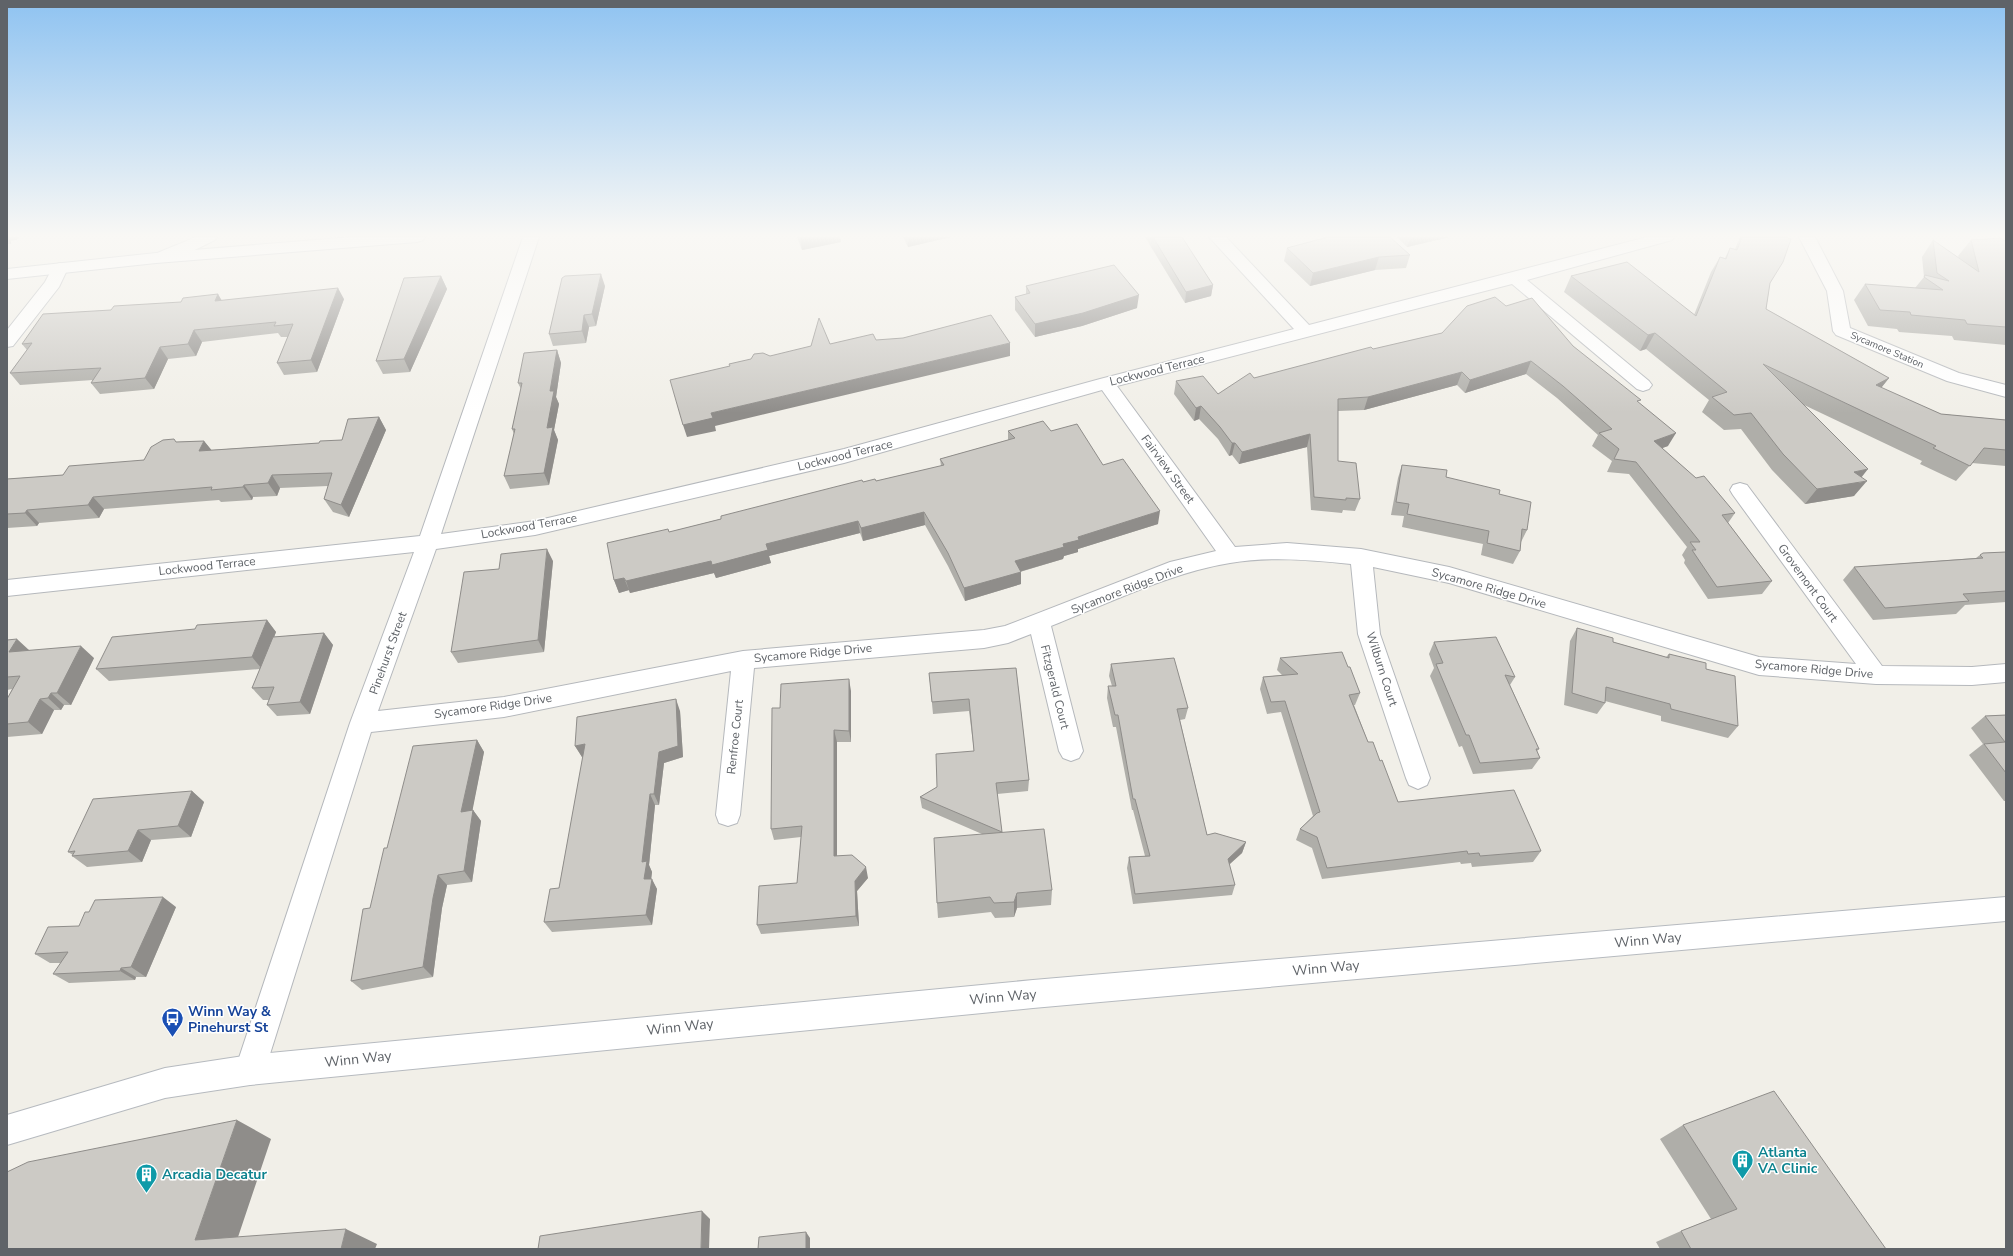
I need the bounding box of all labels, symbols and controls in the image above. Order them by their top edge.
street label: Sycamore Station [1848,328,1926,372]
street label: Lockwood Terrace [1108,350,1206,390]
street label: Fairview Street [1138,431,1199,507]
street label: Lockwood Terrace [796,435,894,475]
street label: Lockwood Terrace [480,510,578,542]
street label: Grovemont Court [1774,541,1842,626]
street label: Lockwood Terrace [158,553,256,579]
street label: Sycamore Ridge Drive [1069,560,1185,618]
street label: Sycamore Ridge Drive [1430,564,1548,612]
street label: Pinehurst Street [366,609,411,697]
street label: Wilburn Court [1362,630,1402,709]
street label: Sycamore Ridge Drive [753,640,873,666]
street label: Fitzgerald Court [1037,643,1073,732]
street label: Sycamore Ridge Drive [1754,656,1874,682]
street label: Sycamore Ridge Drive [433,690,553,722]
street label: Renfroe Court [723,698,747,775]
street label: Winn Way [1614,928,1683,952]
street label: Winn Way [1292,956,1361,980]
street label: Winn Way [969,985,1038,1009]
place label: Winn Way & Pinehurst St [188,1002,272,1037]
bus stop icon: Winn Way & Pinehurst St [160,1006,186,1039]
street label: Winn Way [646,1014,715,1040]
street label: Winn Way [324,1046,393,1072]
place label: Atlanta VA Clinic [1757,1143,1818,1178]
building icon: Atlanta VA Clinic [1729,1147,1755,1180]
building icon: Arcadia Decatur [133,1161,159,1194]
place label: Arcadia Decatur [162,1165,267,1184]

